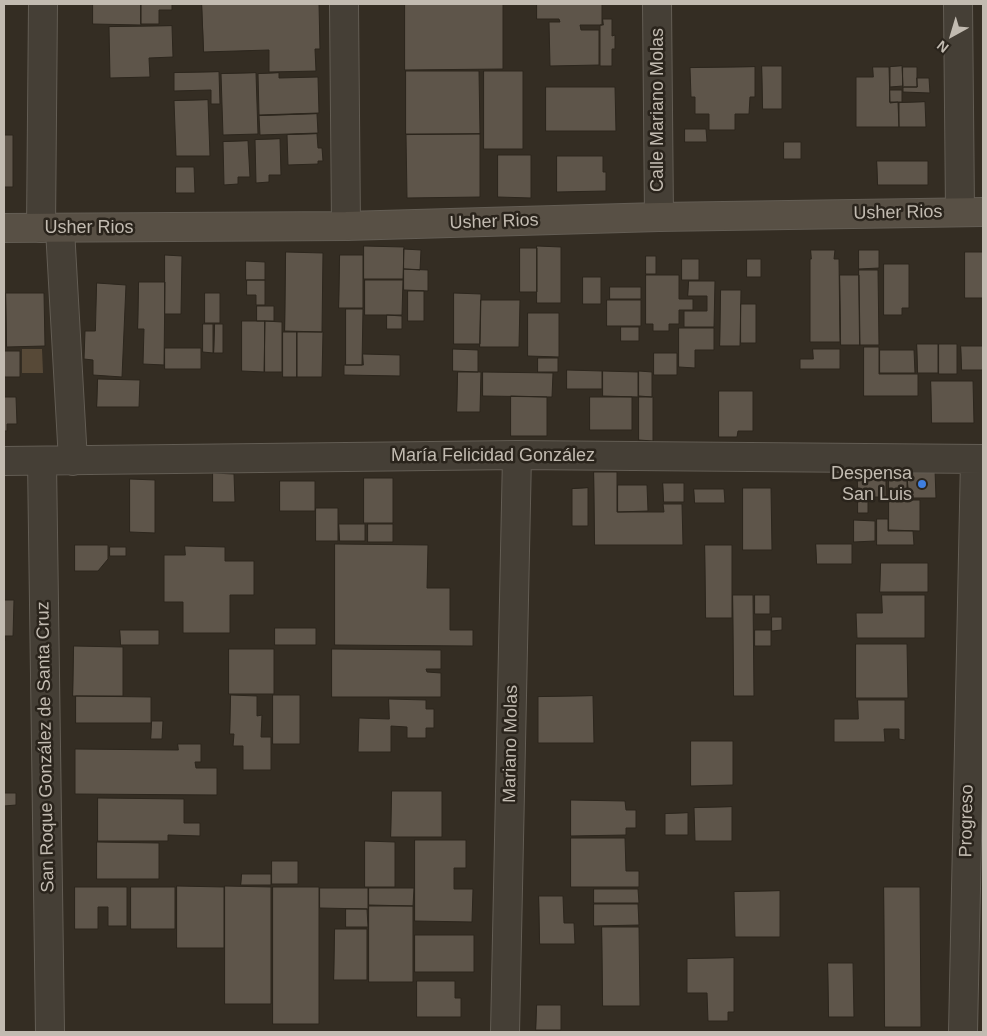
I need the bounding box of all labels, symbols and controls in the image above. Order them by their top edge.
north arrow [927,10,977,60]
street label: Calle Mariano Molas [647,28,669,192]
text: N [934,37,952,56]
street label: Usher Rios [853,201,943,225]
street label: Usher Rios [449,210,539,234]
street label: Usher Rios [44,217,134,239]
street label: María Felicidad González [391,445,595,467]
place label: Despensa San Luis [831,463,912,506]
marker: Despensa San Luis [916,478,928,490]
street label: San Roque González de Santa Cruz [33,601,59,893]
street label: Mariano Molas [499,685,523,803]
street label: Progreso [956,784,978,858]

